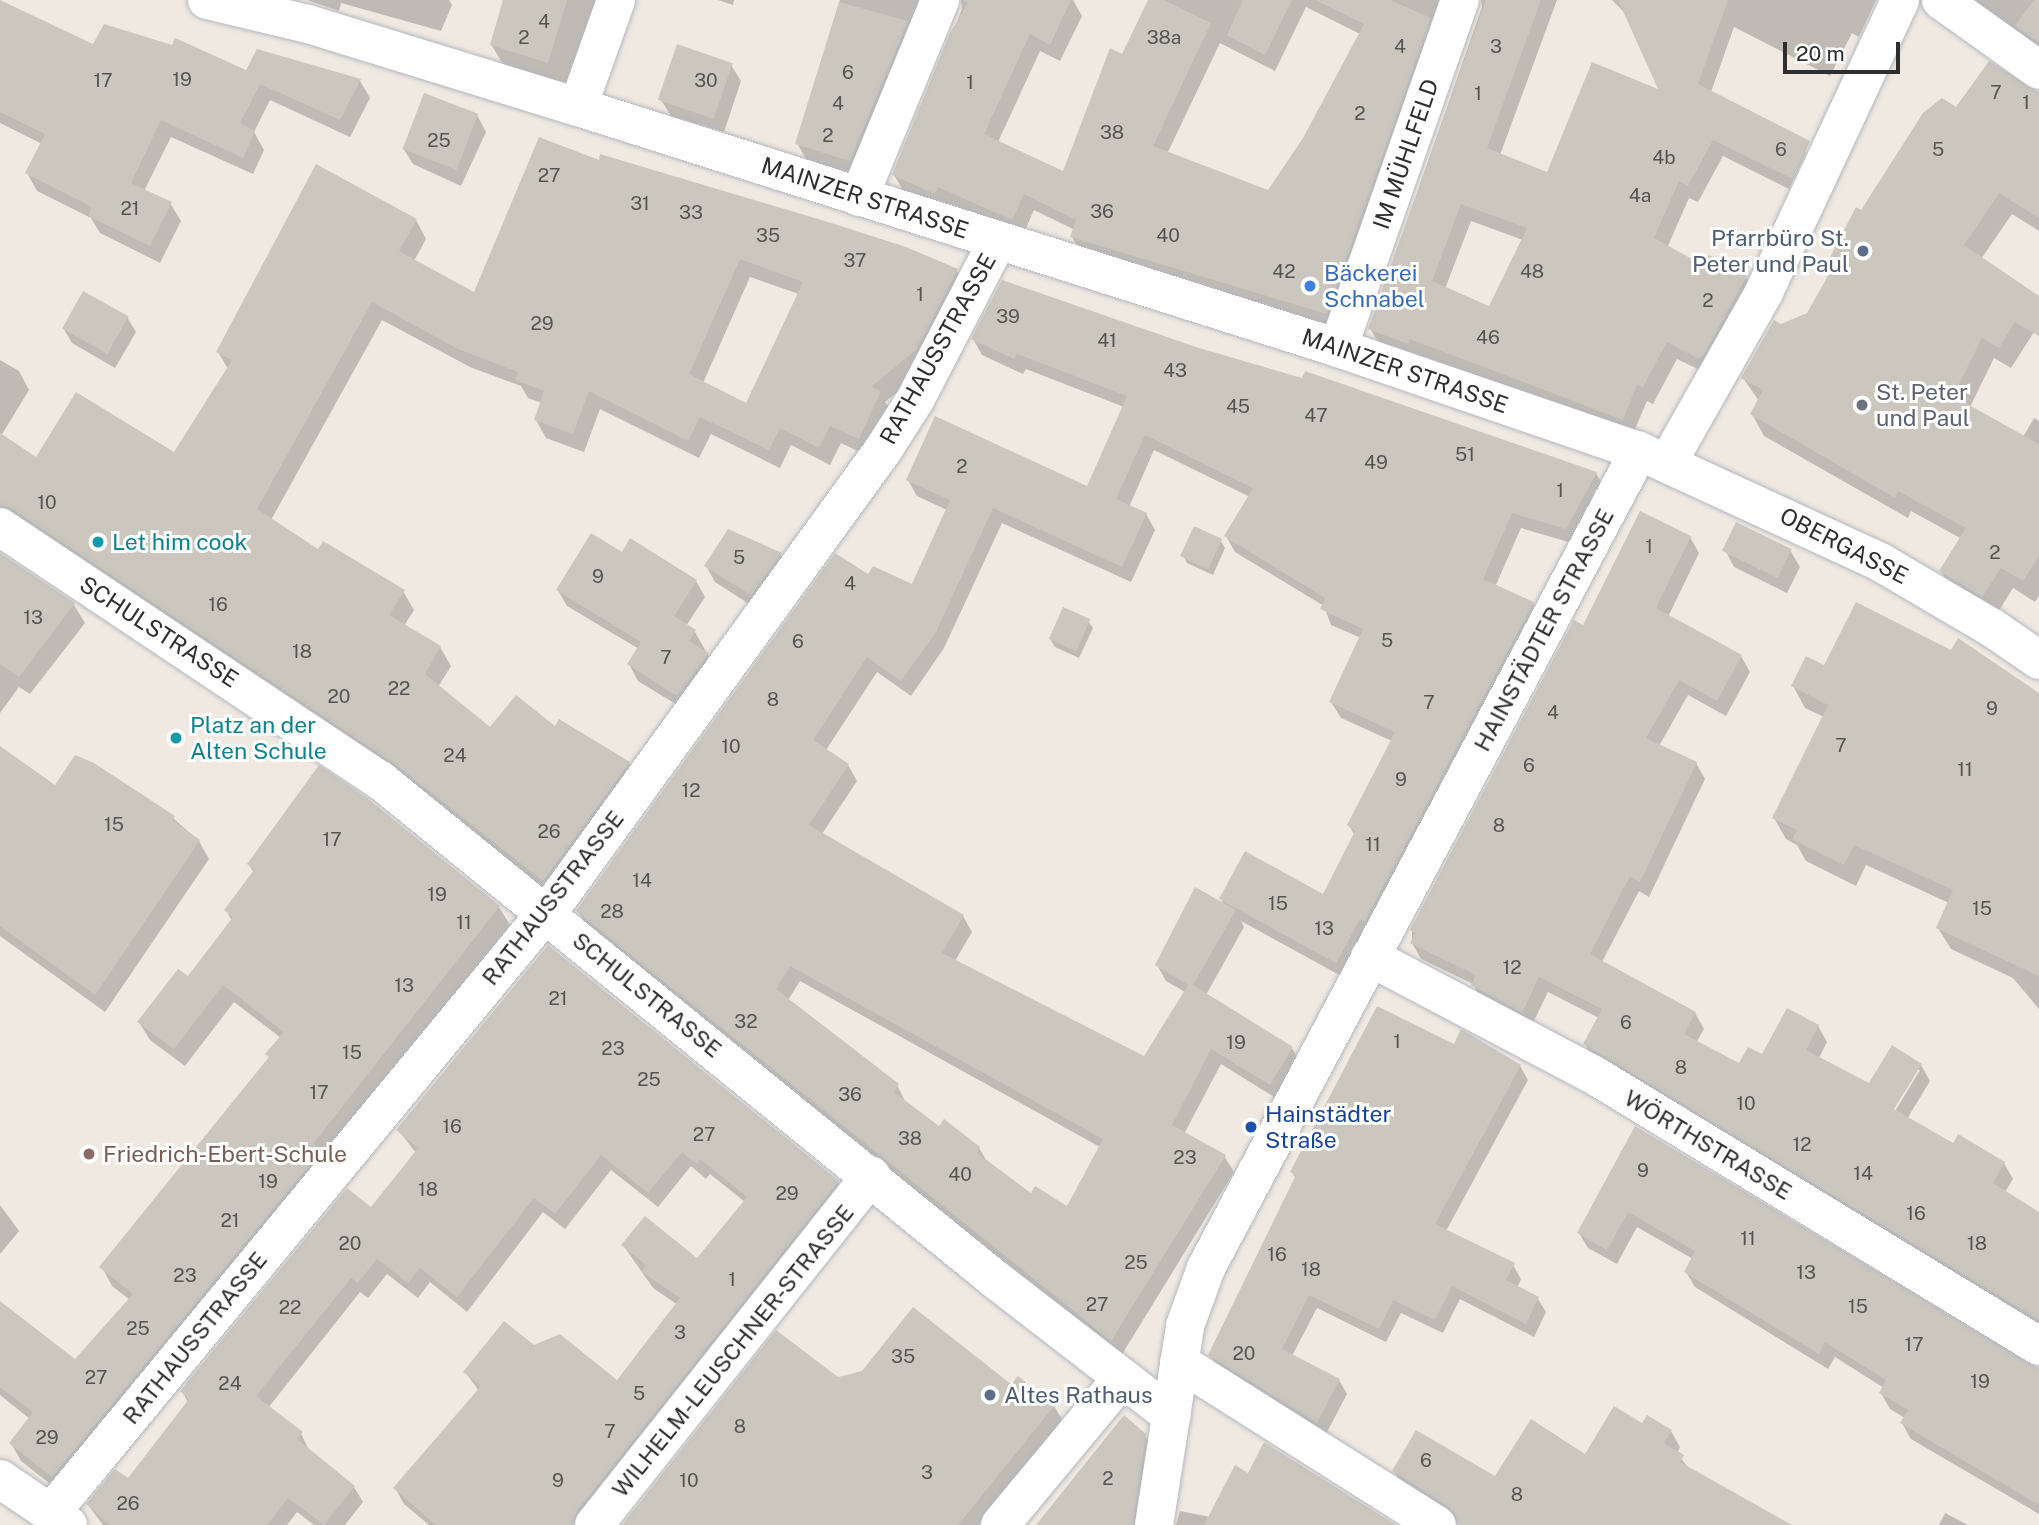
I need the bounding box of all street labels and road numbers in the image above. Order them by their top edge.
street label: IM MÜHLFELD [1367,75,1445,233]
street label: MAINZER STRASSE [758,151,972,245]
street label: RATHAUSSTRASSE [874,249,1002,449]
street label: MAINZER STRASSE [1298,323,1512,419]
street label: OBERGASSE [1775,502,1913,590]
street label: HAINSTÄDTER STRASSE [1468,504,1620,756]
street label: SCHULSTRASSE [74,570,244,694]
street label: RATHAUSSTRASSE [476,805,630,991]
street label: SCHULSTRASSE [567,926,727,1064]
street label: WÖRTHSTRASSE [1619,1084,1797,1206]
street label: WILHELM-LEUSCHNER-STRASSE [606,1199,860,1503]
street label: RATHAUSSTRASSE [117,1246,273,1430]

